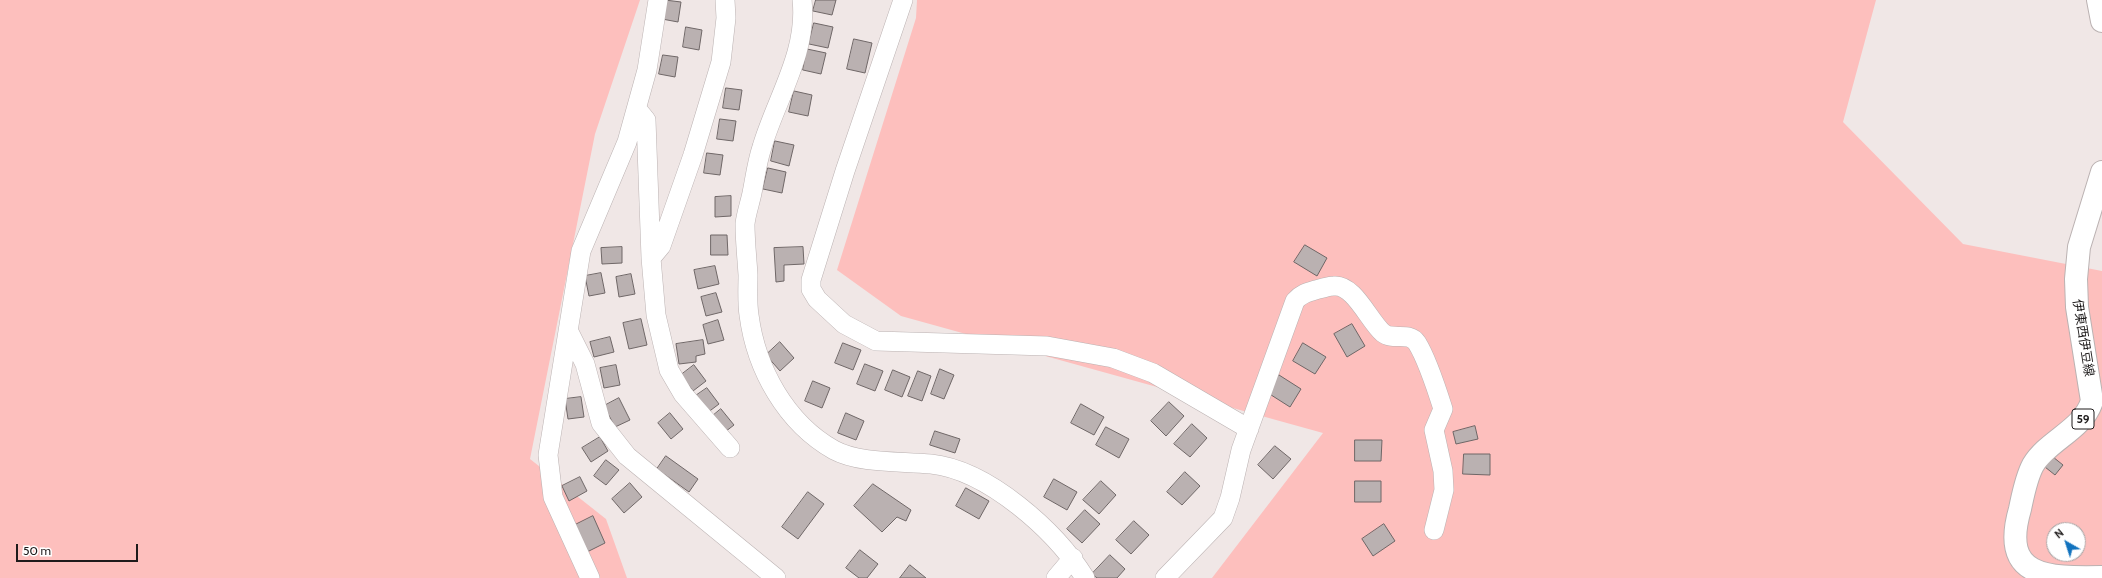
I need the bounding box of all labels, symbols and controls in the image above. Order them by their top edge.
street label: 伊東西伊豆線 [2069,298,2097,378]
road number: 59 [2072,409,2094,429]
north arrow [2046,522,2086,562]
text: N [2052,526,2067,541]
scale bar [18,536,140,562]
text: 50 m [23,543,51,558]

